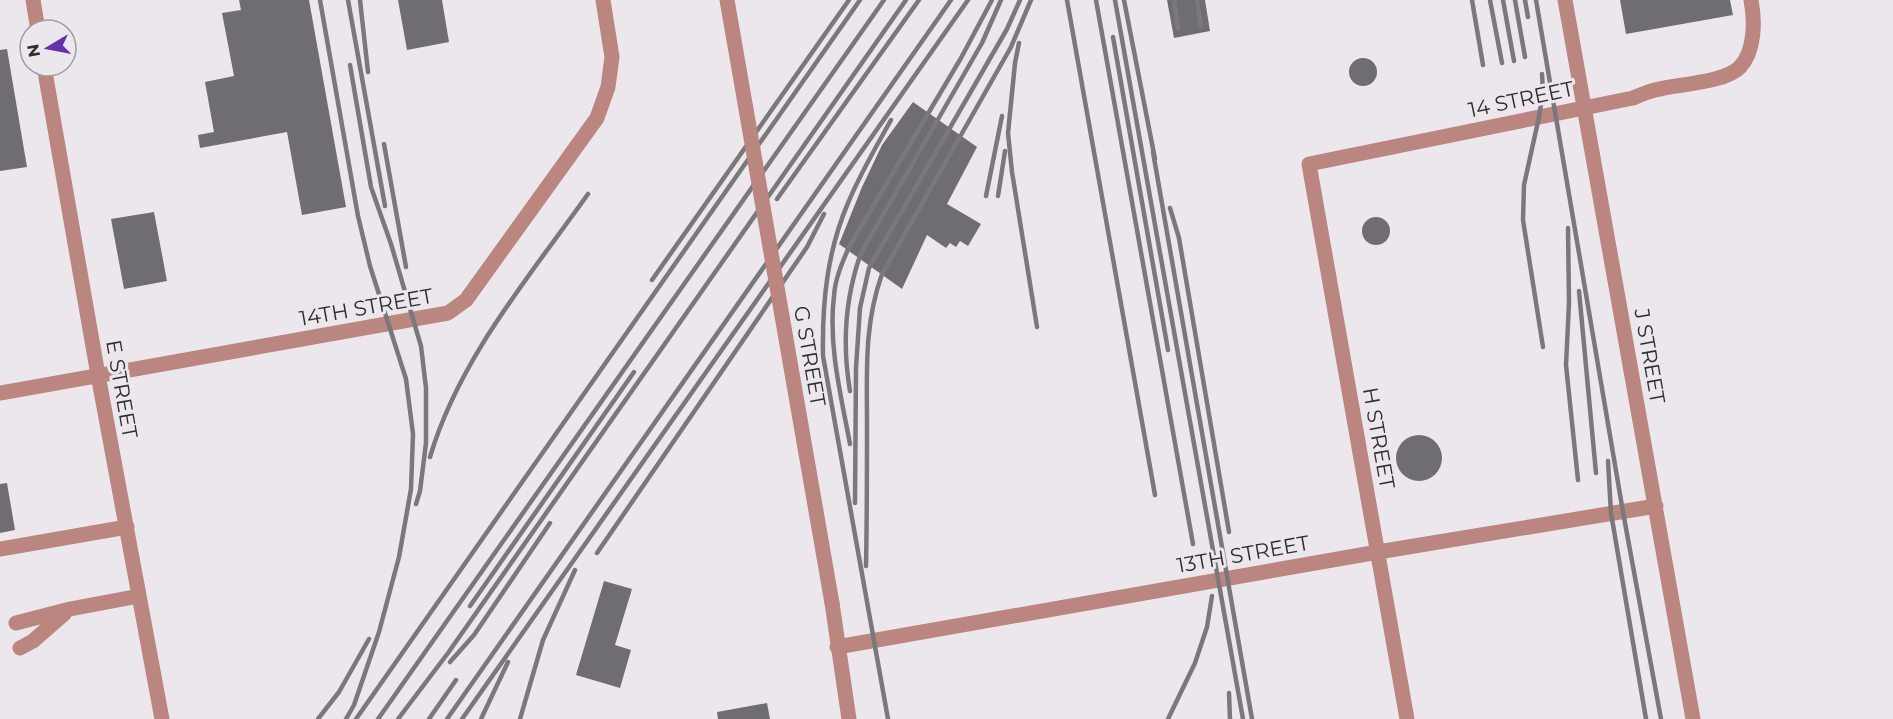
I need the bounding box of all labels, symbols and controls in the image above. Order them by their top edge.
north arrow [18,18,78,78]
text: N [23,42,44,59]
street label: 14 STREET [1466,76,1576,122]
street label: 14TH STREET [297,283,435,331]
street label: G STREET [789,304,831,408]
street label: J STREET [1629,306,1671,406]
street label: E STREET [101,338,143,440]
street label: H STREET [1358,385,1400,491]
street label: 13TH STREET [1175,530,1311,578]

